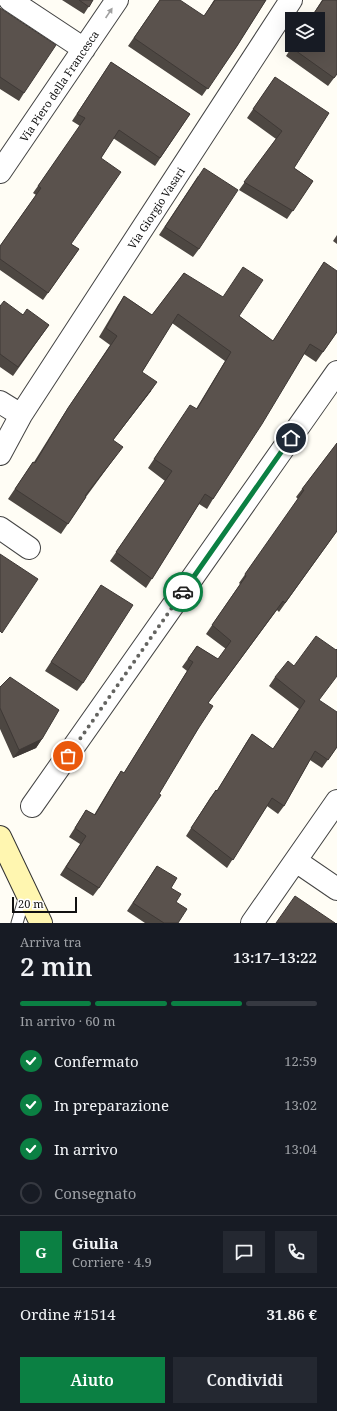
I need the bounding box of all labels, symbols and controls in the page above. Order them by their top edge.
one-way arrow [105,8,113,18]
map controls [285,12,325,52]
button: layers [285,12,325,52]
street label: Via Piero della Francesca [16,27,102,145]
street label: Via Giorgio Vasari [124,164,188,252]
pin [274,421,308,455]
icon: home [280,427,302,449]
courier [163,572,203,612]
icon: car [172,581,194,603]
pin [51,739,85,773]
icon: bag [57,745,79,767]
scale bar [12,895,77,914]
text: 20 m [18,896,44,911]
text: Arriva tra [20,933,82,951]
text: 13:17–13:22 [233,947,317,967]
text: 2 min [20,948,93,984]
text: In arrivo · 60 m [20,1012,116,1030]
icon: check [20,1050,42,1072]
text: Confermato [54,1051,139,1071]
text: 12:59 [284,1052,317,1070]
icon: check [20,1094,42,1116]
text: In preparazione [54,1095,169,1115]
text: 13:02 [284,1096,317,1114]
icon: check [20,1138,42,1160]
text: In arrivo [54,1139,118,1159]
text: 13:04 [284,1140,317,1158]
text: Consegnato [54,1183,136,1203]
button: chat [223,1231,265,1273]
button: phone [275,1231,317,1273]
text: Giulia [72,1233,118,1253]
text: G [35,1242,47,1262]
text: Corriere · 4.9 [72,1253,152,1271]
text: Ordine #1514 [20,1304,116,1324]
text: 31.86 € [266,1304,317,1324]
button: Aiuto [20,1357,165,1403]
button: Condividi [173,1357,317,1403]

